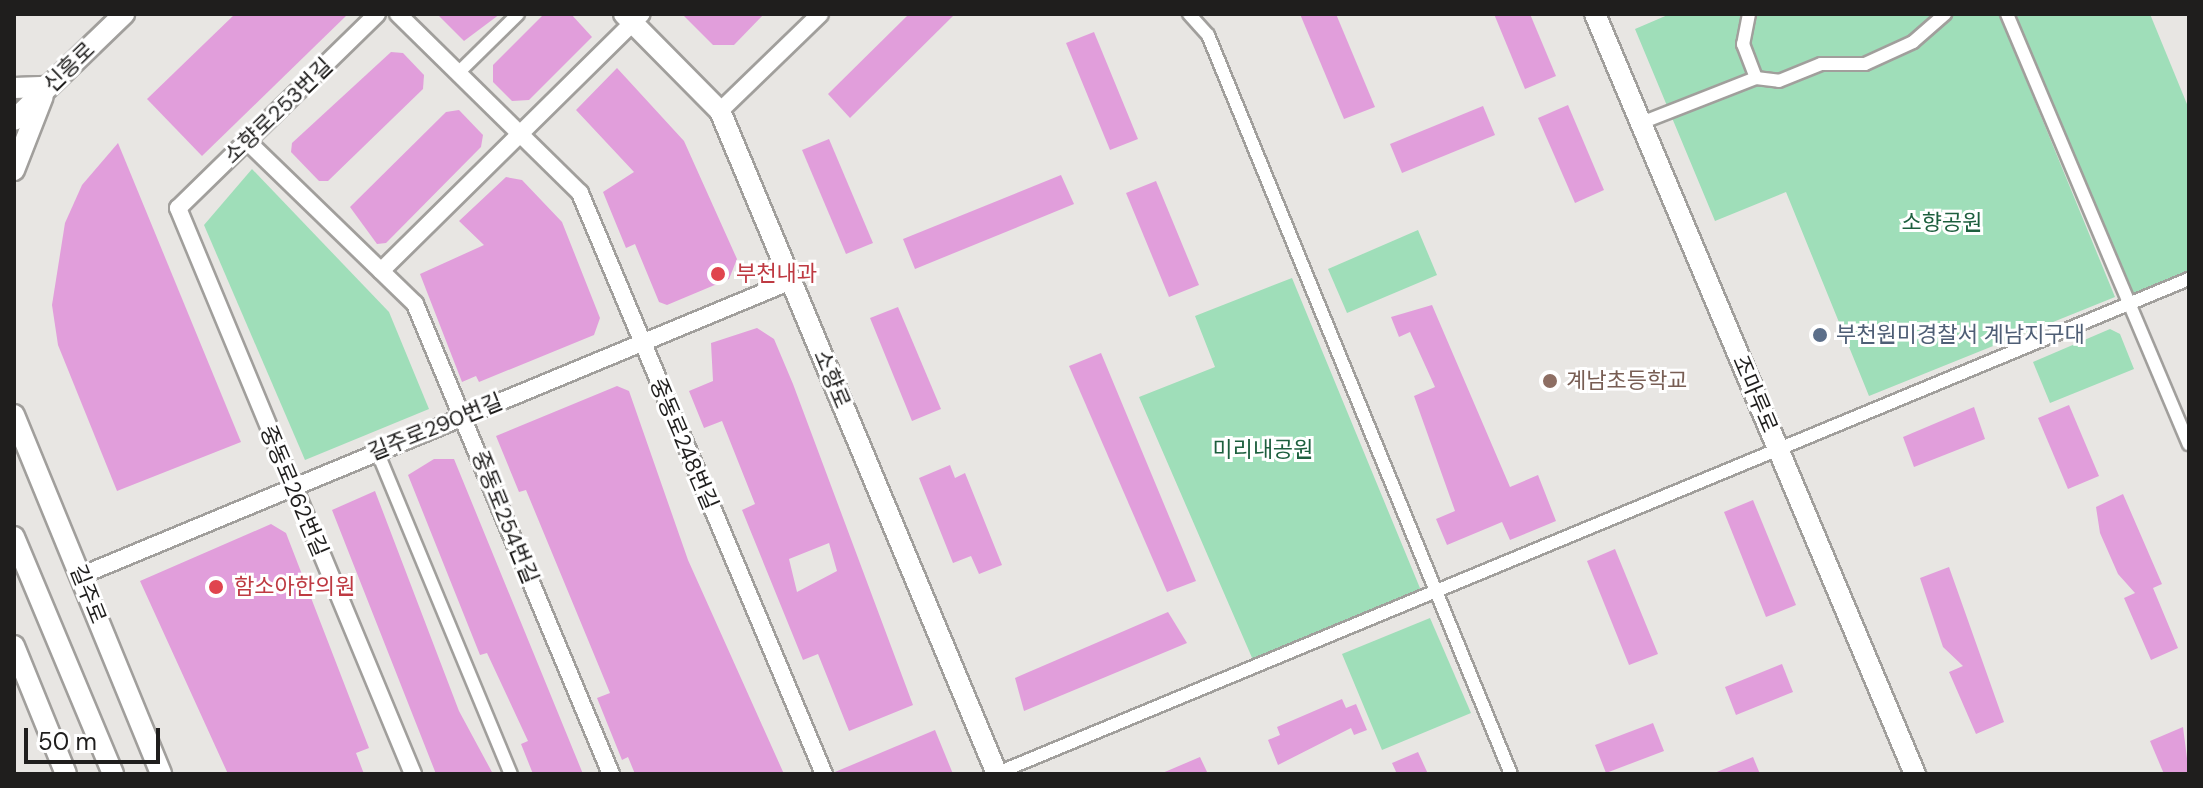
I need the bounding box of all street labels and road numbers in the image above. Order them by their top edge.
street label: 신흥로 [38,36,100,98]
street label: 소향로253번길 [218,53,338,169]
street label: 소향로 [808,346,856,412]
street label: 조마루로 [1727,352,1783,436]
street label: 중동로248번길 [644,374,724,514]
street label: 길주로290번길 [364,388,506,466]
street label: 중동로262번길 [255,422,333,560]
street label: 중동로254번길 [466,447,544,587]
street label: 길주로 [64,561,112,627]

